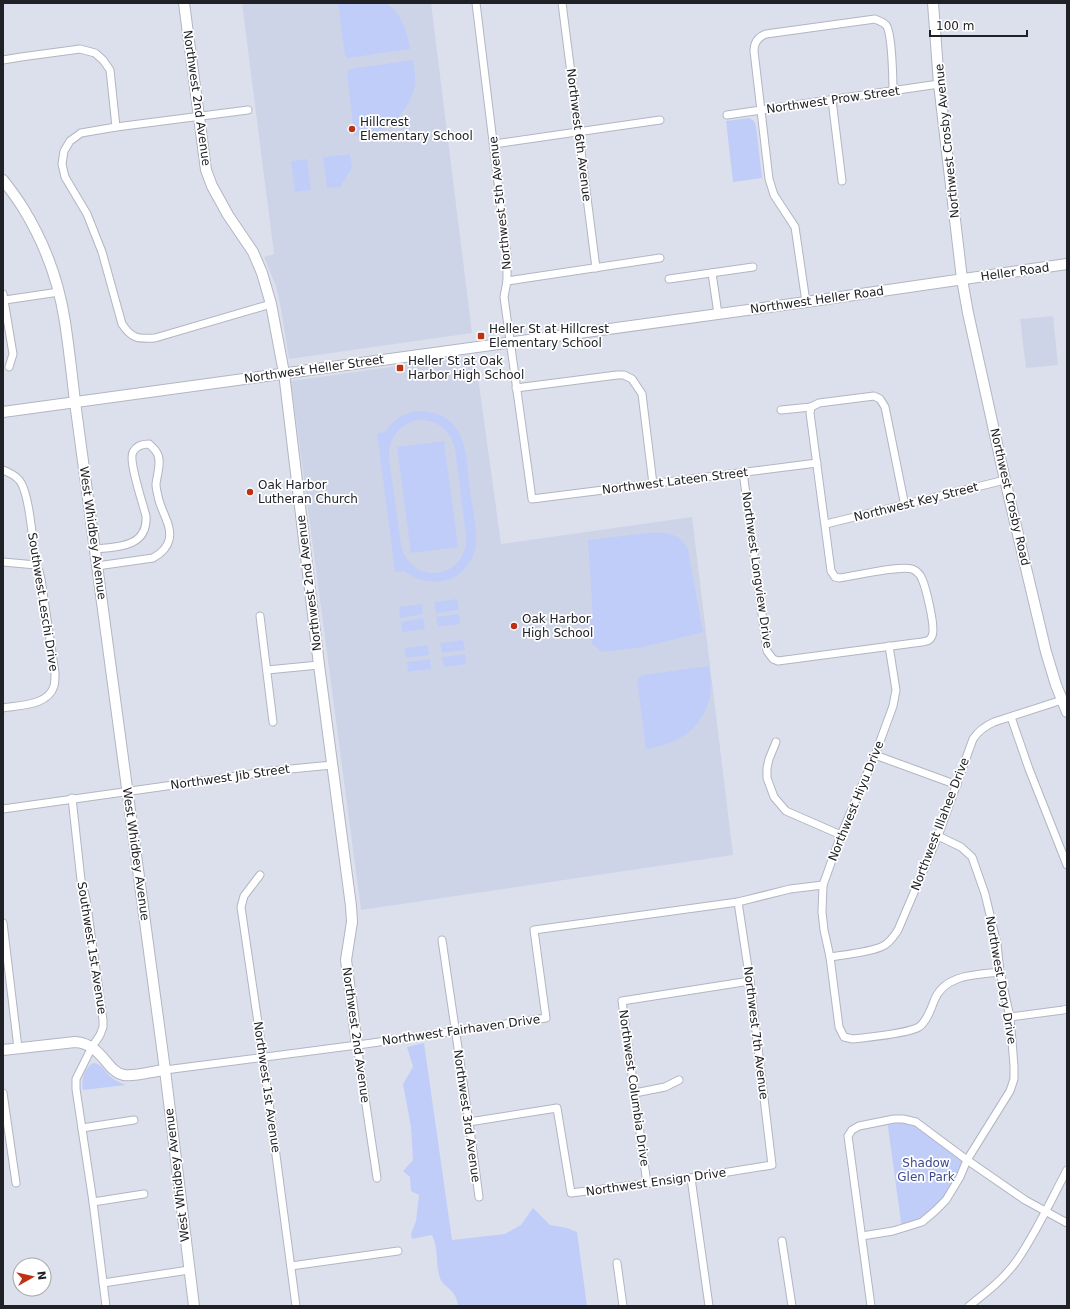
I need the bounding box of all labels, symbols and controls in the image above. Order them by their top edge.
scale bar [930,12,1027,38]
text: 100 m [936,19,974,33]
street label: Northwest 2nd Avenue [181,29,213,167]
street label: Northwest Crosby Avenue [932,63,962,219]
street label: Northwest 6th Avenue [564,68,594,202]
street label: Northwest Prow Street [765,84,901,116]
place label: Hillcrest Elementary School [360,115,473,143]
marker: Hillcrest Elementary School [347,124,357,134]
street label: Northwest 5th Avenue [486,136,514,270]
street label: Heller Road [980,260,1050,284]
street label: Northwest Heller Road [749,284,885,316]
place label: Heller St at Hillcrest Elementary School [489,322,609,350]
marker: Heller St at Hillcrest Elementary School [476,331,486,341]
street label: Northwest Heller Street [243,352,385,386]
place label: Heller St at Oak Harbor High School [408,354,524,382]
marker: Heller St at Oak Harbor High School [395,363,405,373]
street label: Northwest Crosby Road [987,427,1033,567]
street label: Northwest Lateen Street [601,465,749,497]
street label: West Whidbey Avenue [77,466,109,600]
place label: Oak Harbor Lutheran Church [258,478,358,506]
street label: Northwest Key Street [852,480,980,524]
marker: Oak Harbor Lutheran Church [245,487,255,497]
street label: Northwest Longview Drive [739,491,775,649]
street label: Northwest 2nd Avenue [294,514,324,652]
street label: Southwest Leschi Drive [25,532,61,672]
place label: Oak Harbor High School [522,612,593,640]
marker: Oak Harbor High School [509,621,519,631]
street label: Northwest Hiyu Drive [825,739,887,863]
street label: Northwest Illahee Drive [908,756,972,892]
street label: Northwest Jib Street [169,762,291,792]
street label: West Whidbey Avenue [120,787,152,921]
street label: Southwest 1st Avenue [75,881,109,1015]
street label: Northwest Dory Drive [983,915,1019,1045]
street label: Northwest 2nd Avenue [340,966,372,1104]
street label: Northwest 7th Avenue [741,966,771,1100]
street label: Northwest Columbia Drive [616,1009,652,1167]
street label: Northwest Fairhaven Drive [381,1012,541,1048]
street label: Northwest 1st Avenue [251,1020,283,1154]
street label: Northwest 3rd Avenue [451,1049,483,1183]
street label: West Whidbey Avenue [162,1108,192,1242]
park label: Shadow Glen Park [897,1156,955,1184]
street label: Northwest Ensign Drive [585,1165,727,1199]
north arrow [12,1257,52,1297]
text: N [34,1270,48,1281]

